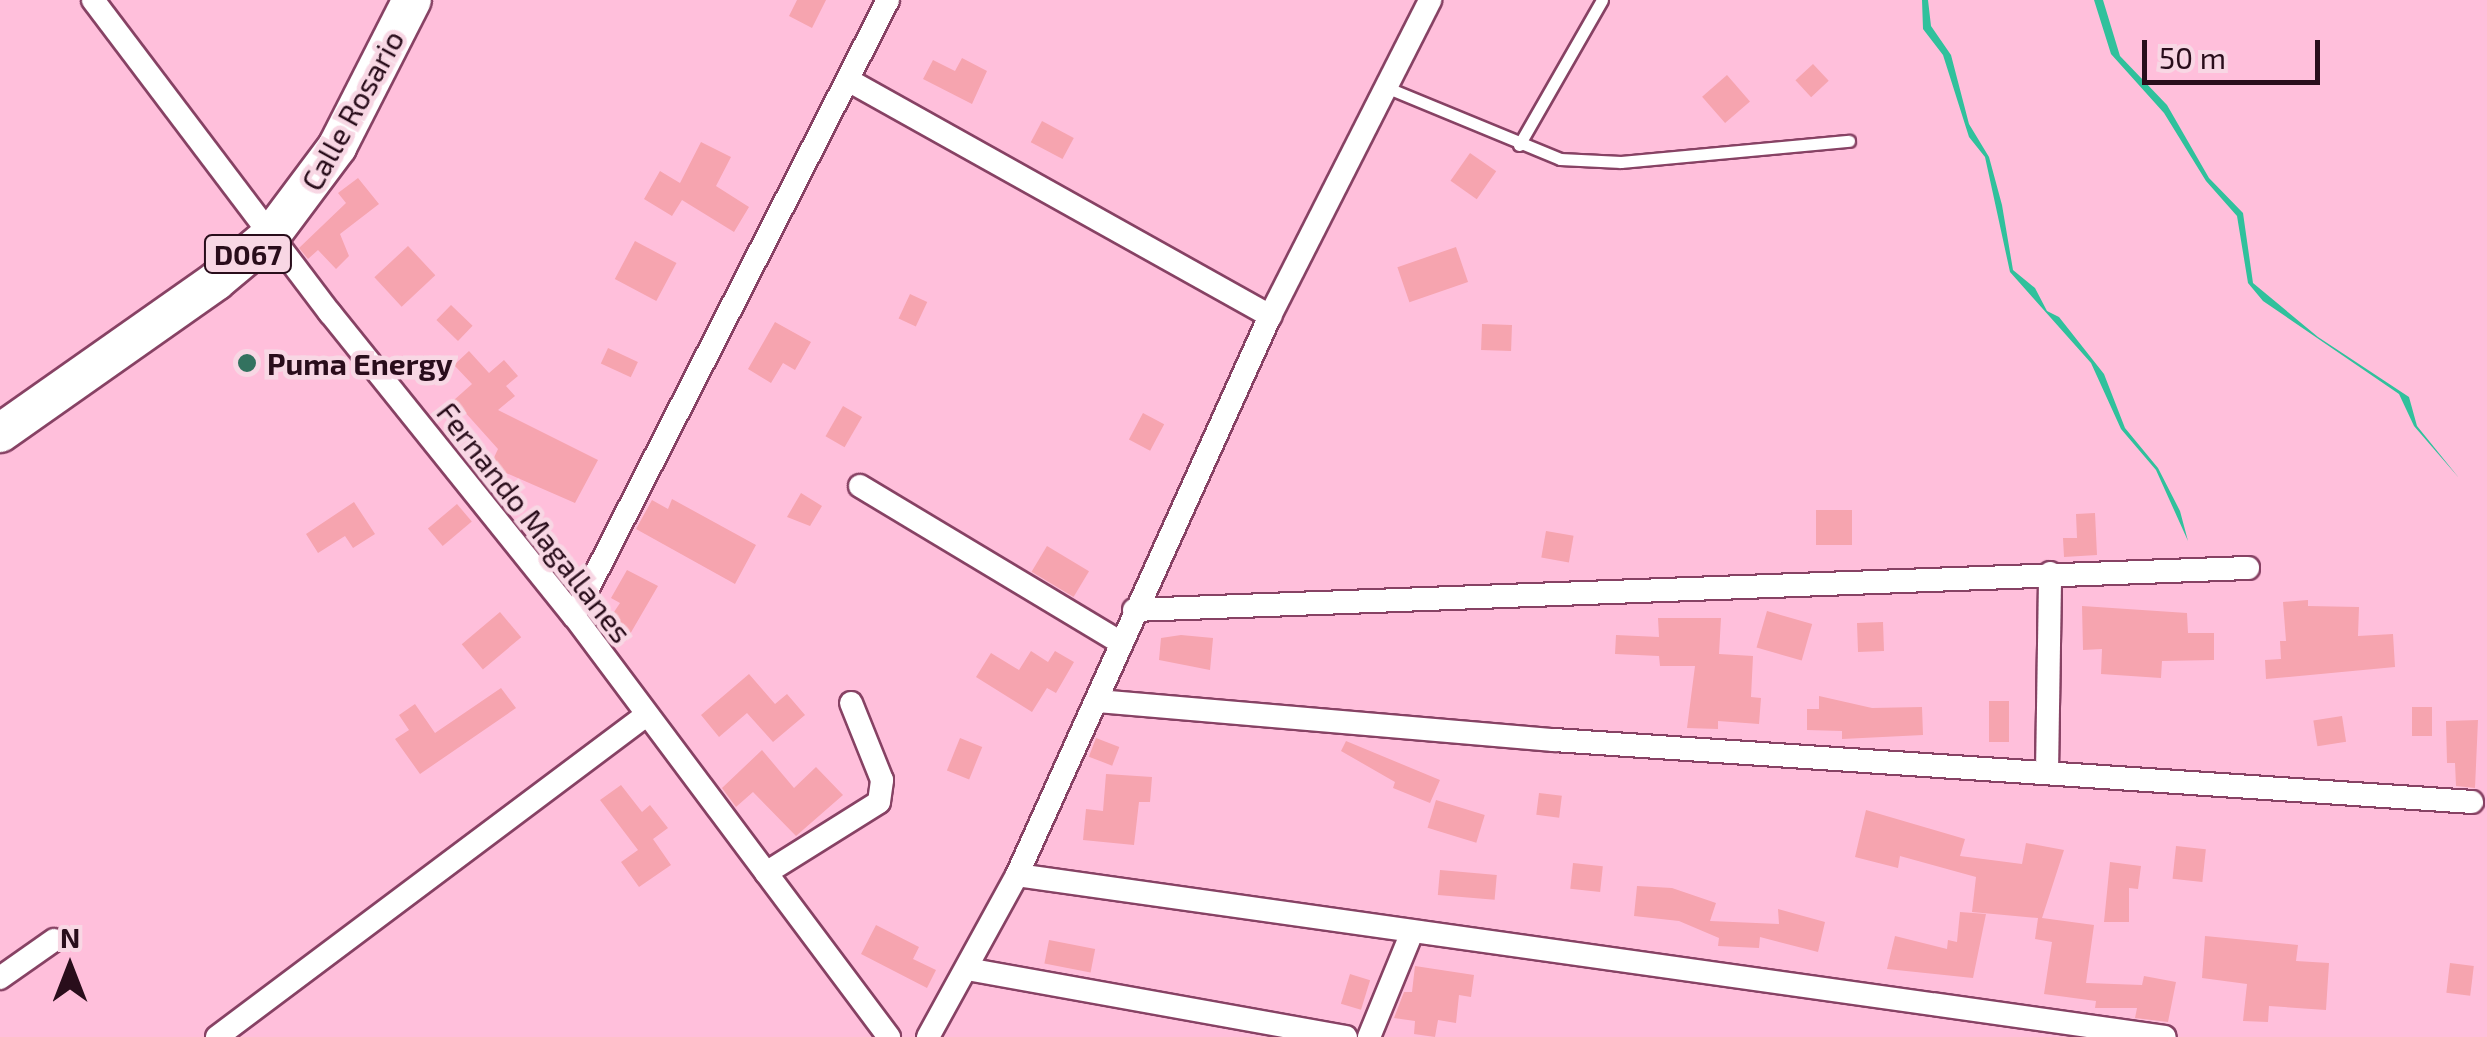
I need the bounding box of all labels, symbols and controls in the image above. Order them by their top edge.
scale bar [2147,20,2324,82]
street label: Calle Rosario [293,24,411,196]
text: 50 m [2159,39,2226,75]
road number: D067 [203,231,293,277]
place label: Puma Energy [267,345,453,381]
marker: Puma Energy [236,352,258,374]
street label: Fernando Magallanes [430,395,640,649]
north arrow [20,917,120,1017]
text: N [60,920,80,954]

